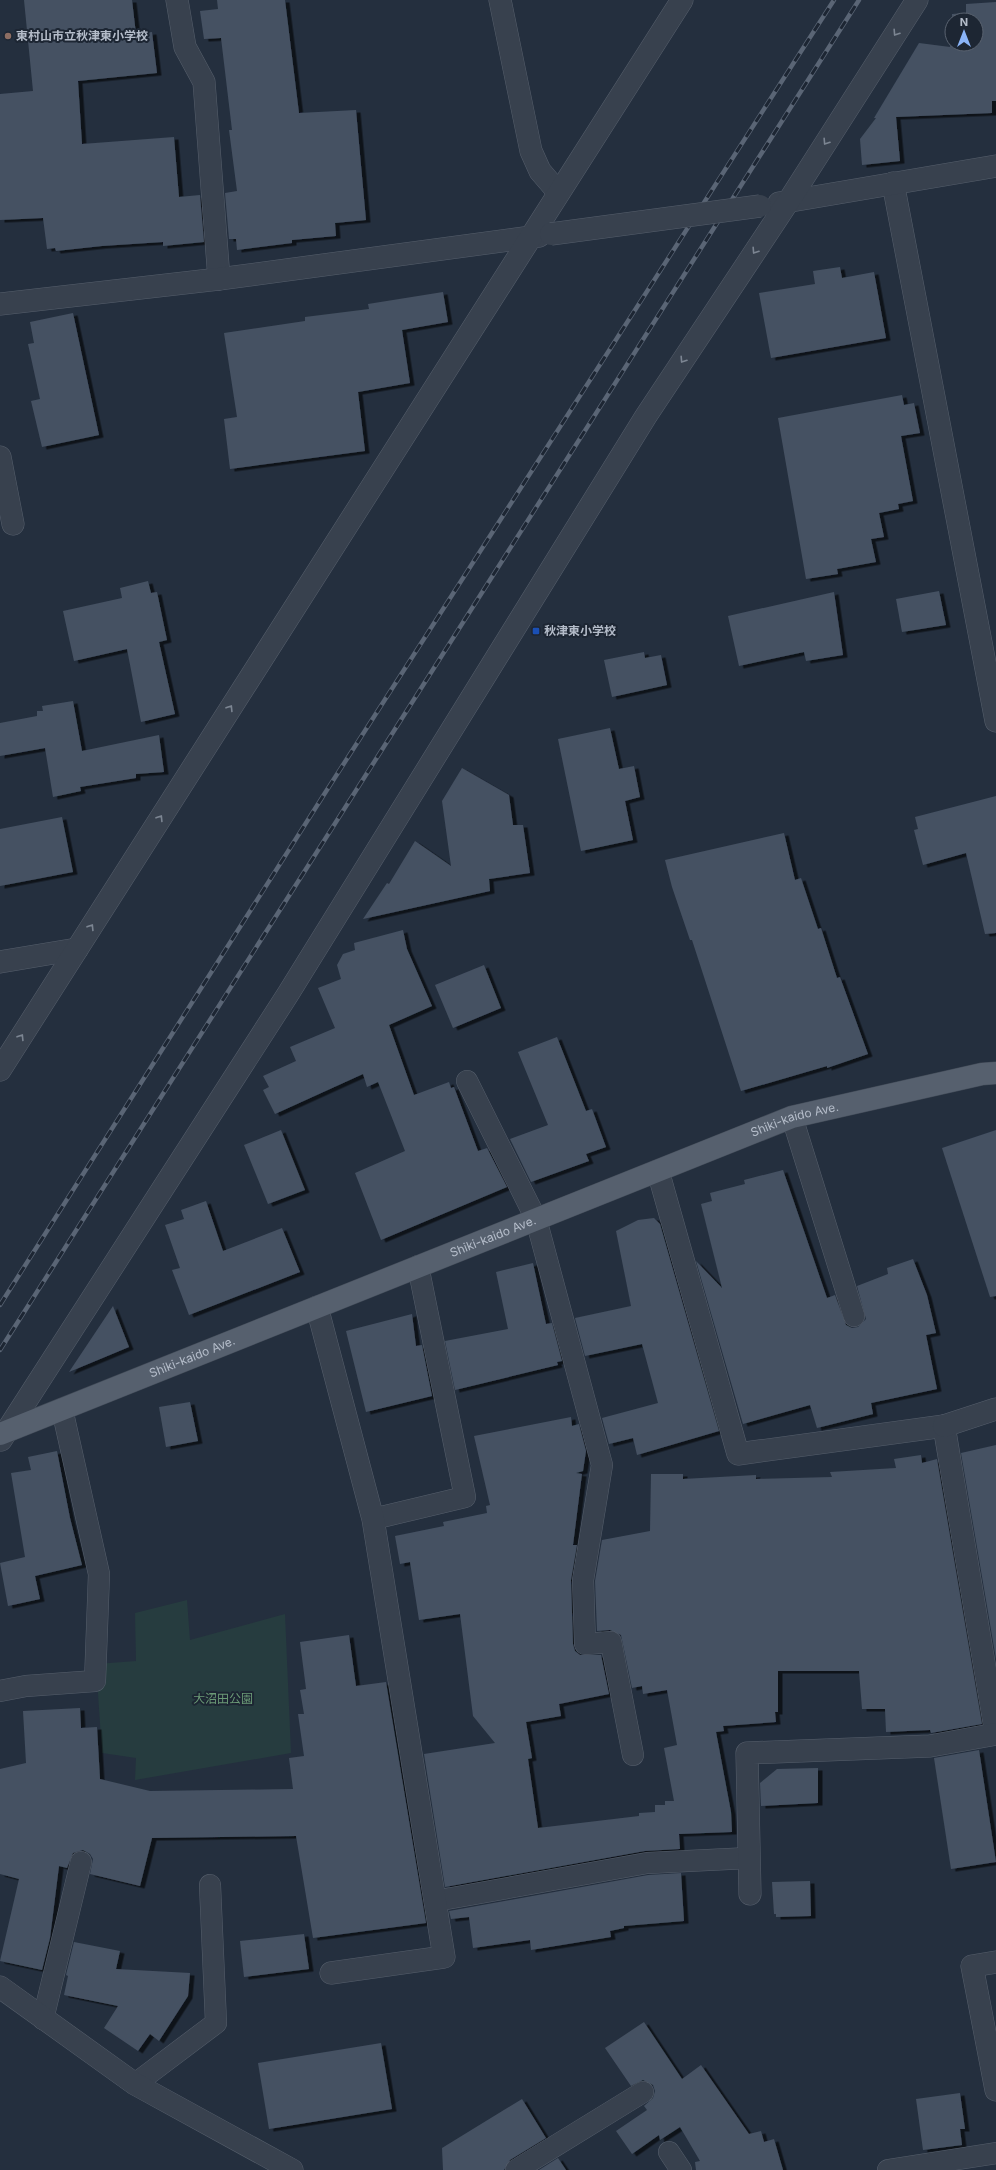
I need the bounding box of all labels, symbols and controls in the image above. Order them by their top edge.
north arrow [944,12,984,52]
text: N [960,15,968,29]
place label: 東村山市立秋津東小学校 [16,28,148,43]
one-way arrow [893,29,901,36]
marker: 東村山市立秋津東小学校 [3,31,13,41]
one-way arrow [823,138,830,145]
one-way arrow [752,247,760,254]
one-way arrow [680,356,688,363]
place label: 秋津東小学校 [544,623,616,638]
marker: 秋津東小学校 [531,626,541,636]
one-way arrow [225,705,233,712]
one-way arrow [156,815,163,822]
one-way arrow [86,925,93,932]
one-way arrow [16,1034,24,1041]
street label: Shiki-kaido Ave. [748,1099,840,1140]
street label: Shiki-kaido Ave. [448,1212,538,1260]
street label: Shiki-kaido Ave. [147,1333,237,1381]
park label: 大沼田公園 [193,1691,253,1706]

